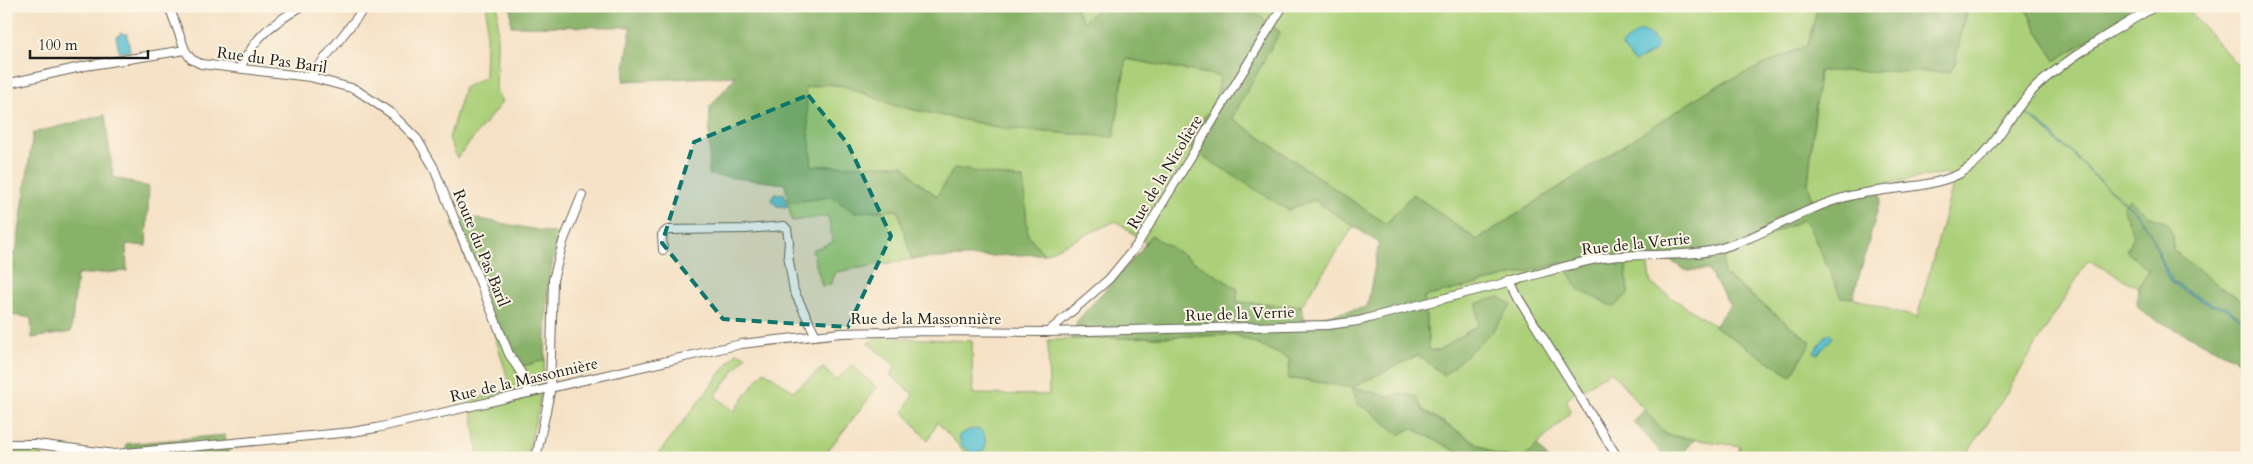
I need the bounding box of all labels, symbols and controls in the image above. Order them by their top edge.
scale bar [30,28,148,60]
text: 100 m [38,35,78,55]
street label: Rue du Pas Baril [215,41,329,79]
street label: Rue de la Nicolière [1122,111,1208,233]
street label: Route du Pas Baril [447,186,515,310]
street label: Rue de la Verrie [1581,227,1691,261]
street label: Rue de la Verrie [1185,301,1295,327]
street label: Rue de la Massonnière [850,308,1002,330]
street label: Rue de la Massonnière [448,352,600,408]

